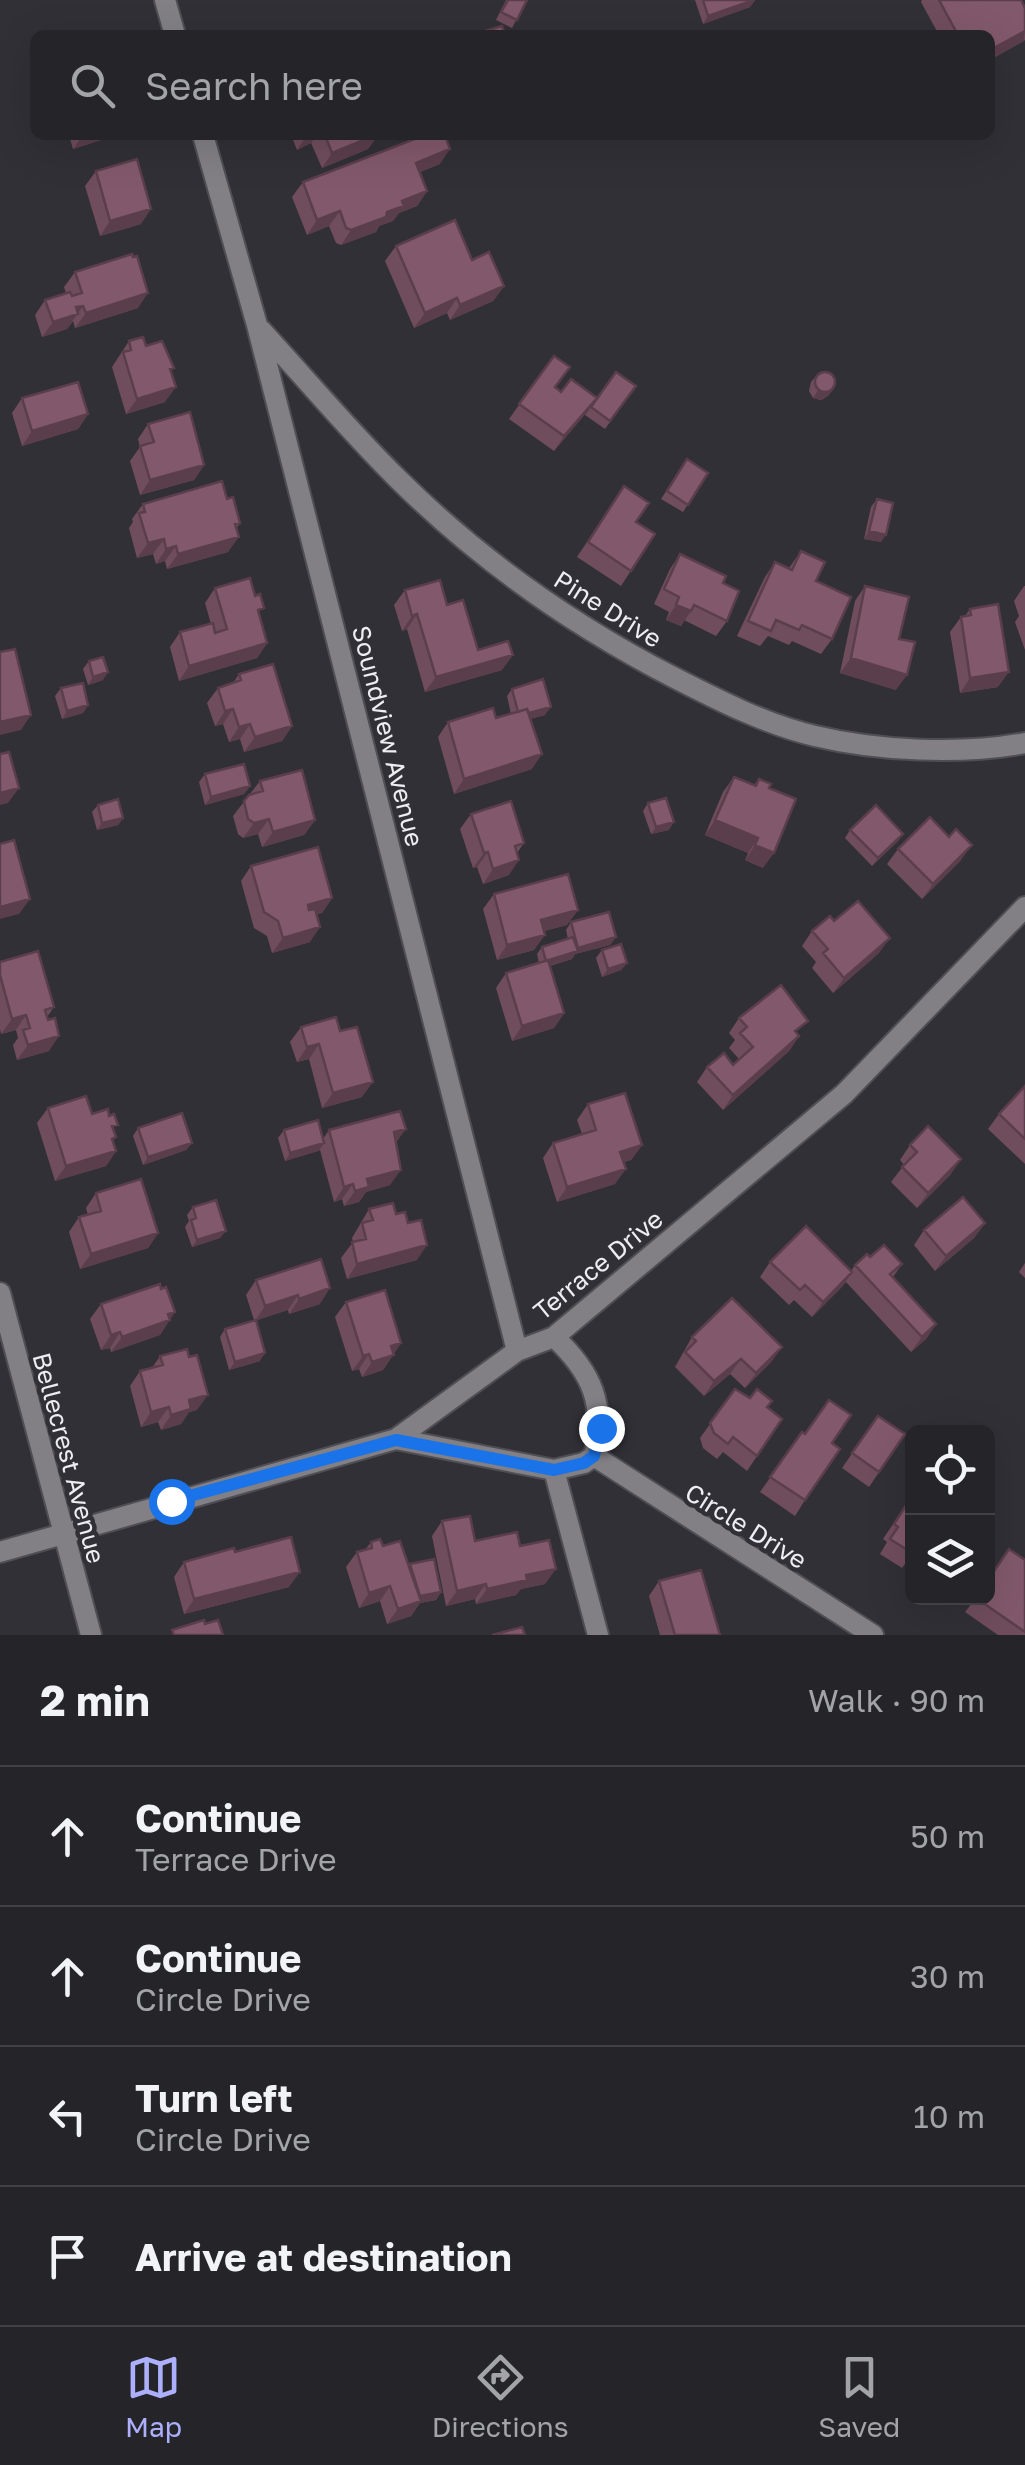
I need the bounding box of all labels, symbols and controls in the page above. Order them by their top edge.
search box [30,30,995,140]
icon: search [65,58,120,113]
text: Search here [145,63,363,108]
street label: Pine Drive [549,563,668,654]
street label: Soundview Avenue [346,622,431,850]
street label: Terrace Drive [527,1203,669,1326]
street label: Bellecrest Avenue [26,1349,113,1567]
route end [579,1406,625,1452]
map controls [905,1425,995,1605]
button: locate [905,1425,995,1515]
street label: Circle Drive [680,1476,813,1575]
route start [149,1479,195,1525]
button: layers [905,1515,995,1605]
text: 2 min [40,1675,150,1725]
text: Walk · 90 m [808,1681,985,1719]
text: Continue [135,1795,301,1840]
icon: ahead [40,1809,95,1864]
text: 50 m [910,1817,985,1855]
text: Terrace Drive [135,1840,337,1878]
text: Continue [135,1935,301,1980]
icon: ahead [40,1949,95,2004]
text: 30 m [910,1957,985,1995]
text: Circle Drive [135,1980,311,2018]
text: Turn left [135,2075,293,2120]
icon: left [40,2089,95,2144]
text: 10 m [913,2097,985,2135]
text: Circle Drive [135,2120,311,2158]
icon: arrive [40,2229,95,2284]
text: Arrive at destination [135,2234,512,2279]
tab: Map [125,2350,182,2443]
tab: Directions [432,2350,569,2443]
tab: Saved [818,2350,900,2443]

